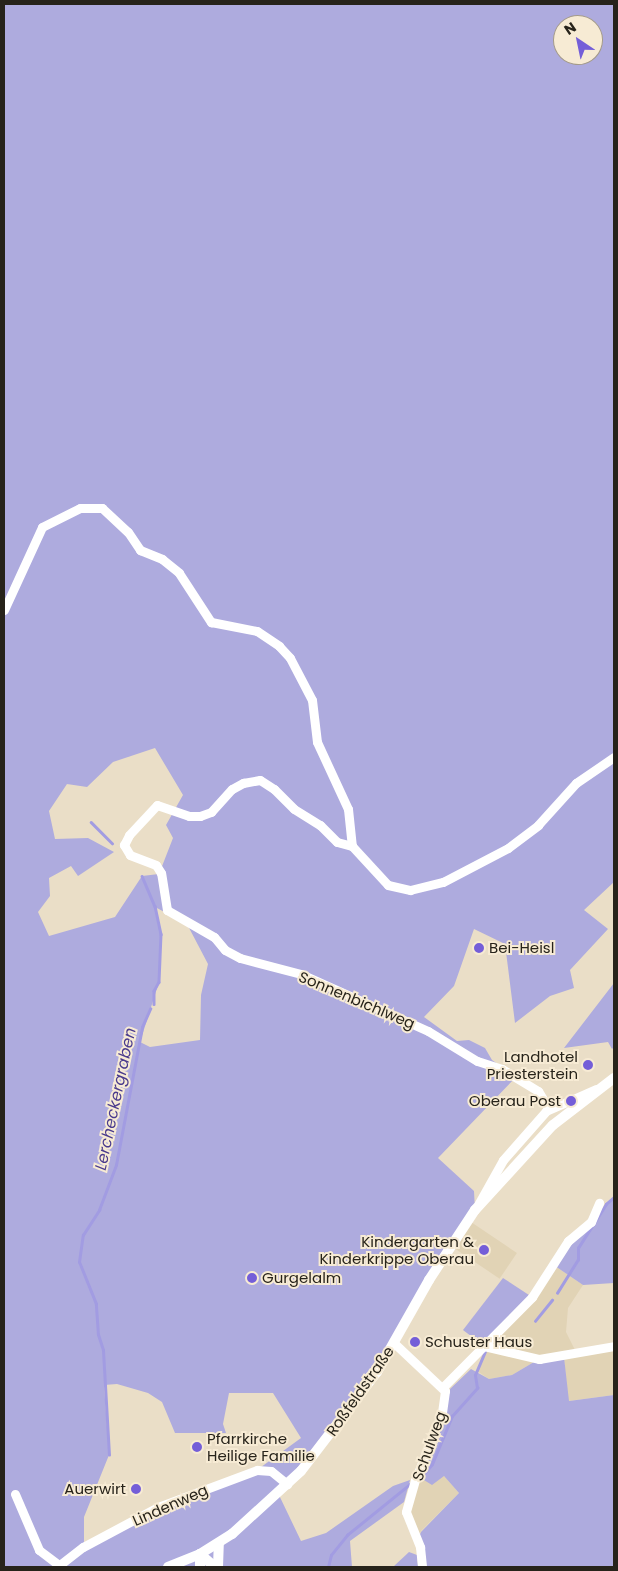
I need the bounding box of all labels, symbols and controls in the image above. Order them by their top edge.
north arrow [553,15,603,65]
text: N [560,17,580,40]
place label: Bei-Heisl [489,939,554,957]
marker: Bei-Heisl [473,942,485,954]
street label: Sonnenbichlweg [296,967,418,1033]
water label: Lercheckergraben [92,1026,140,1172]
place label: Landhotel Priesterstein [487,1047,578,1082]
marker: Landhotel Priesterstein [582,1059,594,1071]
place label: Oberau Post [469,1092,561,1110]
marker: Oberau Post [565,1095,577,1107]
place label: Kindergarten & Kinderkrippe Oberau [320,1232,474,1267]
marker: Kindergarten & Kinderkrippe Oberau [478,1244,490,1256]
place label: Gurgelalm [262,1269,341,1287]
marker: Gurgelalm [246,1272,258,1284]
place label: Schuster Haus [425,1333,532,1351]
marker: Schuster Haus [409,1336,421,1348]
street label: Roßfeldstraße [322,1343,398,1439]
street label: Schulweg [408,1409,450,1483]
place label: Pfarrkirche Heilige Familie [207,1429,315,1464]
marker: Pfarrkirche Heilige Familie [191,1441,203,1453]
place label: Auerwirt [64,1480,126,1498]
street label: Lindenweg [130,1480,210,1530]
marker: Auerwirt [130,1483,142,1495]

